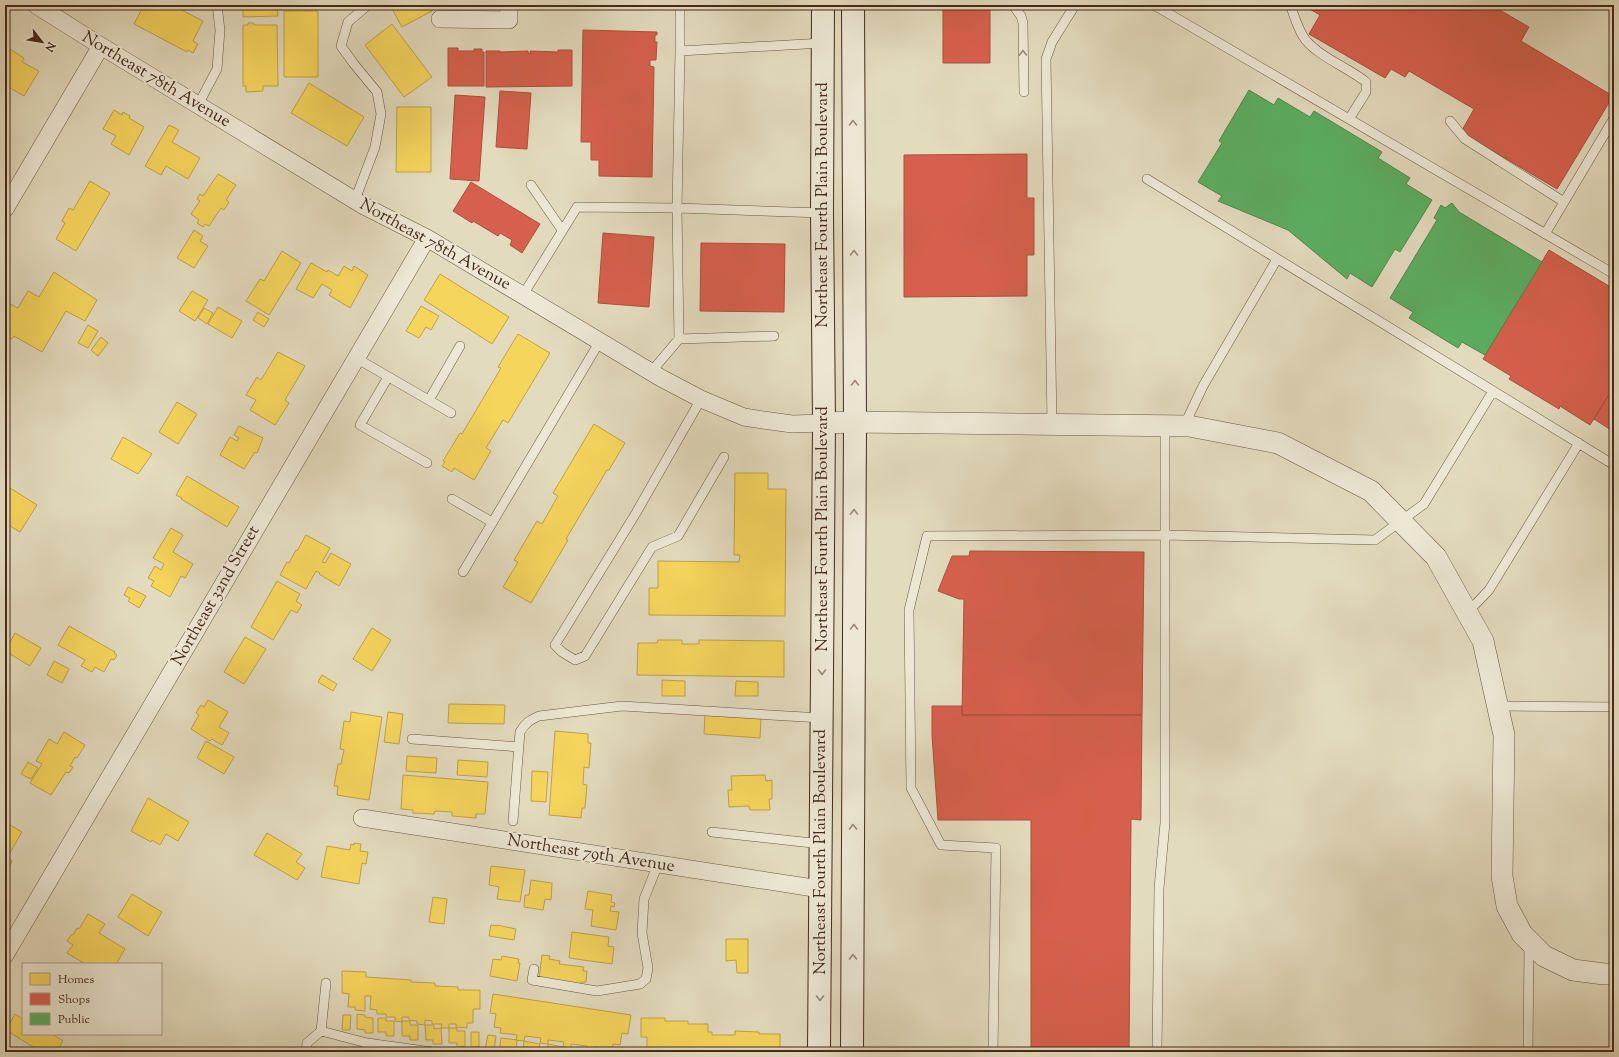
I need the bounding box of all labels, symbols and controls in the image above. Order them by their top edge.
north arrow [22,22,62,62]
street label: Northeast 78th Avenue [77,26,235,134]
text: N [40,38,59,55]
one-way arrow [1019,50,1028,56]
street label: Northeast Fourth Plain Boulevard [811,82,835,328]
one-way arrow [849,120,857,126]
street label: Northeast 78th Avenue [355,193,515,297]
one-way arrow [850,250,858,256]
one-way arrow [851,380,859,386]
street label: Northeast Fourth Plain Boulevard [811,406,835,652]
one-way arrow [850,509,858,515]
street label: Northeast 32nd Street [166,521,266,671]
one-way arrow [850,624,858,630]
one-way arrow [818,669,826,675]
street label: Northeast Fourth Plain Boulevard [809,729,833,975]
one-way arrow [849,824,857,830]
street label: Northeast 79th Avenue [506,829,676,879]
one-way arrow [849,954,857,960]
legend [22,963,162,1035]
text: Homes [58,971,94,989]
text: Shops [58,991,90,1009]
one-way arrow [816,995,824,1001]
text: Public [58,1011,91,1029]

